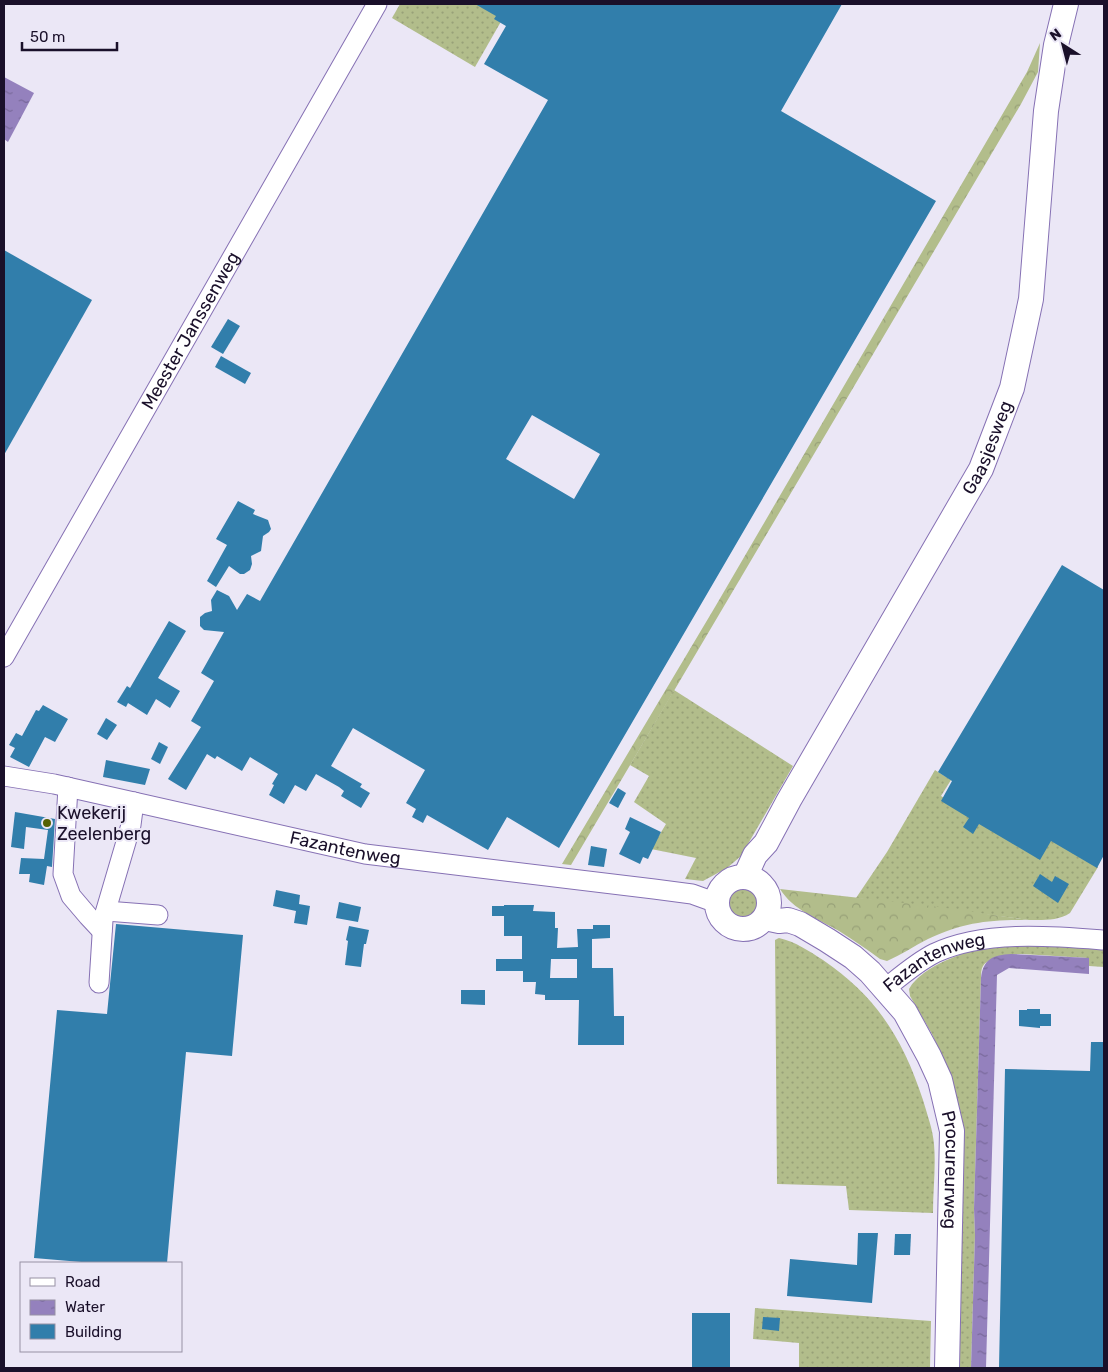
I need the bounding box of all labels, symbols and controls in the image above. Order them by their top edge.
scale bar [22,20,118,52]
north arrow [1038,20,1088,70]
text: N [1047,25,1065,45]
text: 50 m [30,28,65,46]
street label: Meester Janssenweg [137,248,244,413]
street label: Gaasjesweg [958,398,1017,499]
place label: Kwekerij Zeelenberg [57,802,151,845]
marker: Kwekerij Zeelenberg [41,817,53,829]
street label: Fazantenweg [288,826,402,869]
street label: Fazantenweg [879,928,987,997]
street label: Procureurweg [937,1108,963,1229]
legend [20,1262,182,1352]
text: Road [65,1273,101,1291]
text: Water [65,1298,105,1316]
text: Building [65,1323,122,1341]

